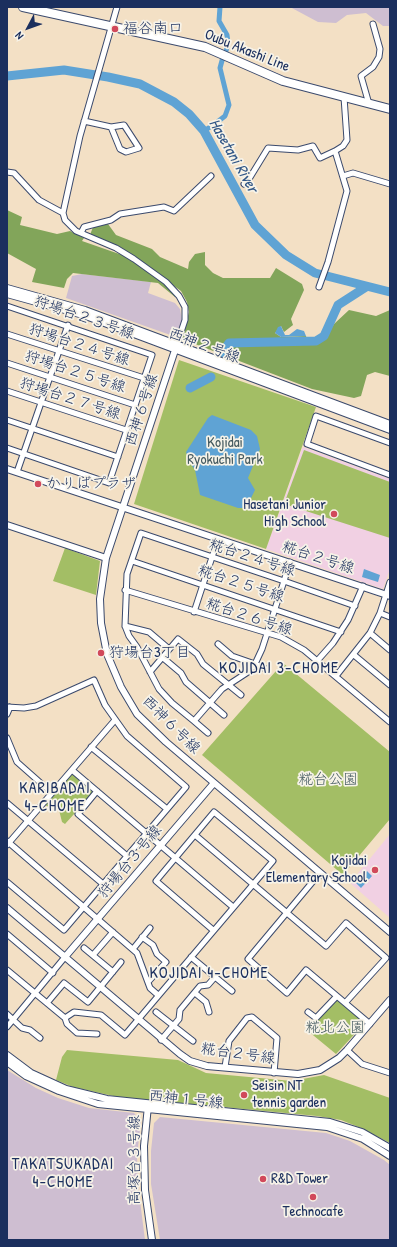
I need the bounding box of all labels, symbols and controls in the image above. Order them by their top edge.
north arrow [8,8,48,48]
place label: 福谷南口 [123,20,183,38]
marker: 福谷南口 [110,24,120,34]
street label: Oubu Akashi Line [202,26,292,76]
text: N [12,29,26,43]
water label: Hasetani River [204,116,262,196]
street label: 狩場台２３号線 [31,292,137,344]
street label: 狩場台２４号線 [26,320,132,370]
street label: 西神２号線 [166,325,242,367]
street label: 狩場台２５号線 [22,347,128,397]
street label: 西神６号線 [122,372,162,448]
street label: 狩場台２７号線 [17,374,123,424]
park label: Kojidai Ryokuchi Park [187,434,263,469]
place label: かりばプラザ [46,475,136,493]
marker: かりばプラザ [33,479,43,489]
place label: Hasetani Junior High School [243,496,326,531]
marker: Hasetani Junior High School [329,509,339,519]
street label: 糀台２４号線 [206,536,298,580]
street label: 糀台２号線 [280,538,356,578]
street label: 糀台２５号線 [195,562,287,606]
street label: 糀台２６号線 [203,595,295,639]
place label: 狩場台3丁目 [109,644,191,662]
marker: 狩場台3丁目 [96,648,106,658]
district label: KOJIDAI 3-CHOME [219,659,339,679]
street label: 西神６号線 [138,692,204,758]
park label: 糀台公園 [298,771,358,789]
district label: KARIBADAI 4-CHOME [19,779,91,817]
street label: 狩場台３号線 [94,822,166,902]
place label: Kojidai Elementary School [266,852,367,887]
marker: Kojidai Elementary School [370,865,380,875]
district label: KOJIDAI 4-CHOME [150,964,268,984]
park label: 糀北公園 [305,1019,365,1037]
street label: 糀台２号線 [200,1040,276,1068]
place label: Seisin NT tennis garden [252,1077,326,1112]
street label: 西神１号線 [148,1087,224,1113]
marker: Seisin NT tennis garden [239,1090,249,1100]
street label: 高塚台３号線 [126,1115,144,1205]
district label: TAKATSUKADAI 4-CHOME [12,1155,114,1193]
place label: R&D Tower [271,1170,328,1188]
marker: R&D Tower [258,1174,268,1184]
marker: Technocafe [308,1192,318,1202]
place label: Technocafe [283,1203,343,1221]

